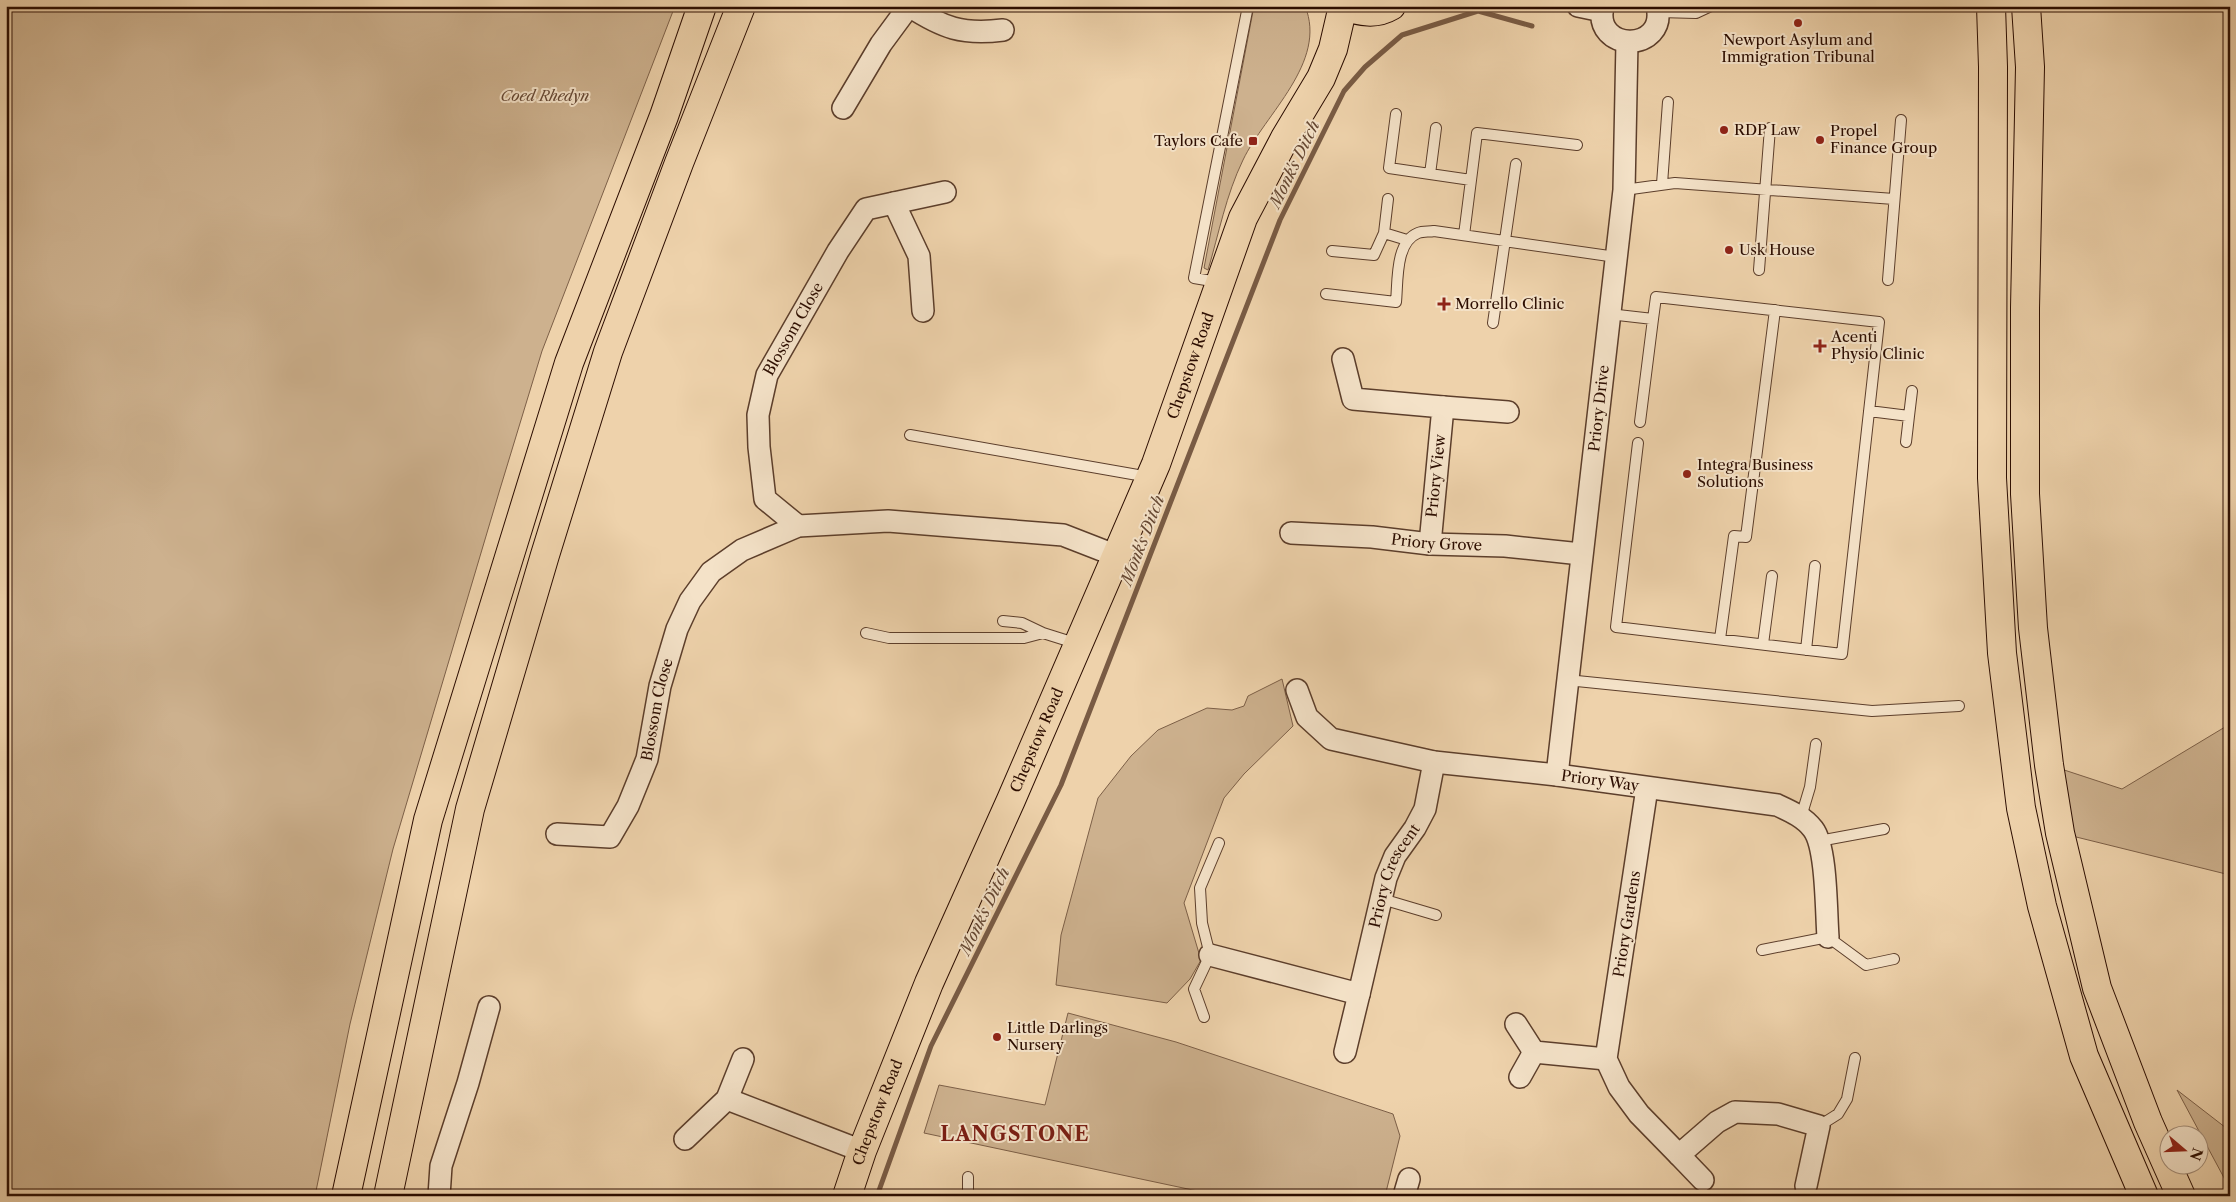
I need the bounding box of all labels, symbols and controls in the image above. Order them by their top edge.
marker: Newport Asylum and Immigration Tribunal [1792,17,1804,29]
place label: Newport Asylum and Immigration Tribunal [1721,30,1875,66]
park label: Coed Rhedyn [501,86,589,105]
water label: Monk's Ditch [1263,117,1324,213]
place label: RDP Law [1734,120,1801,139]
place label: Propel Finance Group [1830,121,1937,157]
marker: RDP Law [1718,124,1730,136]
place label: Taylors Cafe [1154,131,1243,150]
marker: Propel Finance Group [1814,134,1826,146]
marker: Taylors Cafe [1247,135,1259,147]
place label: Usk House [1739,240,1815,259]
marker: Usk House [1723,244,1735,256]
street label: Blossom Close [759,279,827,379]
place label: Morrello Clinic [1455,294,1564,313]
marker: Morrello Clinic [1437,297,1451,311]
street label: Chepstow Road [1163,310,1218,422]
place label: Acenti Physio Clinic [1830,327,1925,363]
marker: Acenti Physio Clinic [1813,339,1827,353]
street label: Priory Drive [1584,364,1613,453]
street label: Priory View [1422,433,1449,519]
place label: Integra Business Solutions [1697,455,1813,491]
marker: Integra Business Solutions [1681,468,1693,480]
water label: Monk's Ditch [1115,492,1168,590]
street label: Priory Grove [1390,529,1482,554]
street label: Blossom Close [637,656,677,762]
street label: Chepstow Road [1005,685,1067,795]
street label: Priory Way [1560,766,1641,795]
street label: Priory Crescent [1365,819,1424,930]
water label: Monk's Ditch [953,864,1014,960]
street label: Priory Gardens [1609,869,1644,979]
place label: Little Darlings Nursery [1007,1018,1108,1054]
marker: Little Darlings Nursery [991,1031,1003,1043]
street label: Chepstow Road [848,1057,907,1168]
district label: LANGSTONE [940,1122,1090,1146]
north arrow [2158,1124,2208,1174]
text: N [2186,1146,2207,1163]

